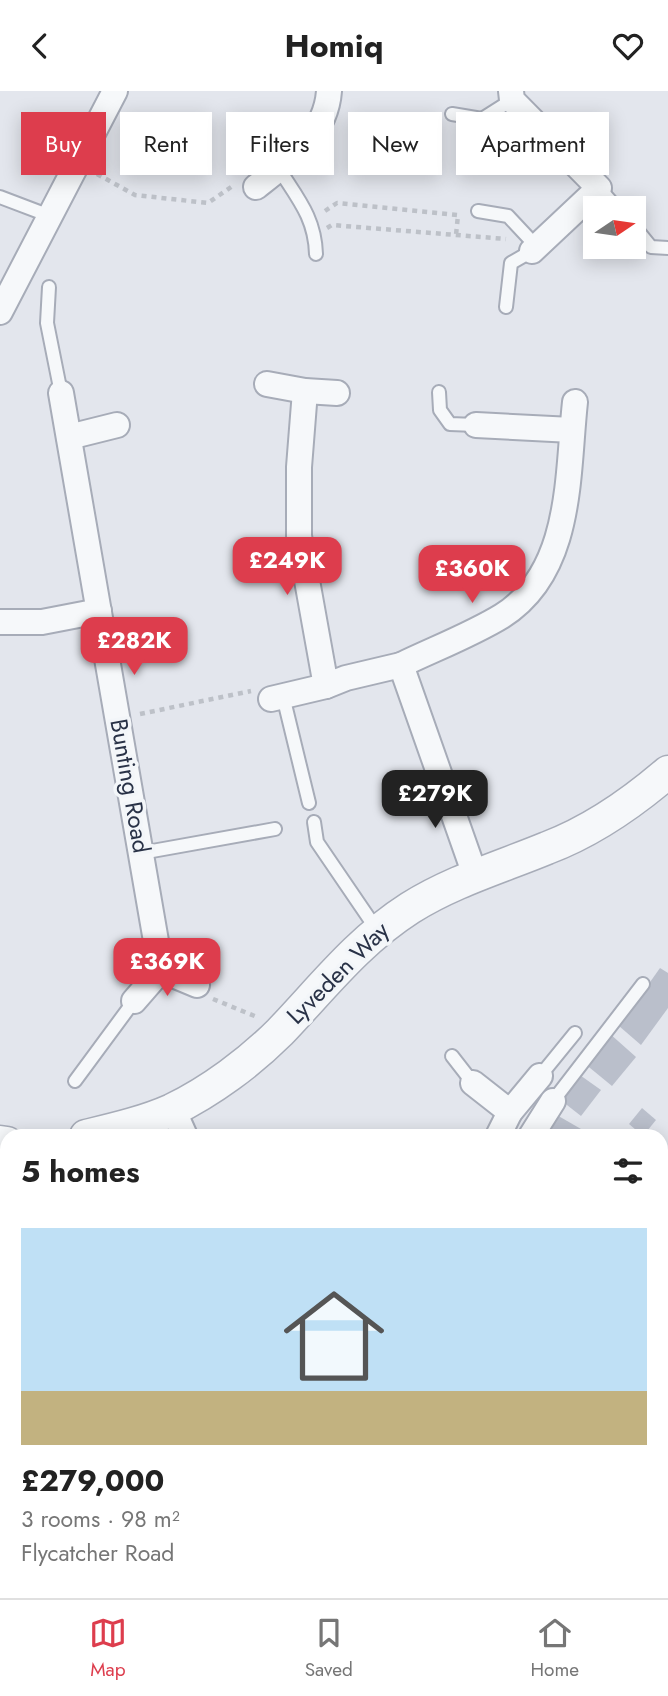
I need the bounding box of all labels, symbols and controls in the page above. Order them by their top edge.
text: Homiq [285,23,383,69]
icon: back [21,27,59,65]
icon: heart [609,27,647,65]
chip: Buy [21,112,106,175]
chip: Rent [120,112,212,175]
chip: Filters [226,112,334,175]
chip: New [348,112,442,175]
chip: Apartment [456,112,609,175]
north arrow [583,196,646,259]
map controls [583,196,646,259]
pin: £249K [238,538,336,597]
text: £249K [249,543,325,577]
pin: £360K [423,545,521,605]
text: £360K [434,551,510,585]
pin: £282K [85,617,183,677]
text: £282K [97,623,171,657]
street label: Bunting Road [101,716,160,856]
pin: £279K [386,771,484,830]
text: £279K [398,776,472,810]
street label: Lyveden Way [278,913,397,1032]
pin: £369K [118,939,216,998]
text: £369K [129,944,205,978]
text: 5 homes [21,1150,140,1193]
icon: filters [609,1152,647,1190]
icon: home [271,1273,397,1399]
text: £279,000 [21,1459,164,1502]
text: 3 rooms · 98 m² [21,1502,180,1536]
text: Flycatcher Road [21,1536,174,1570]
tab: Map [89,1614,127,1683]
tab: Saved [305,1614,353,1683]
tab: Home [531,1614,579,1683]

